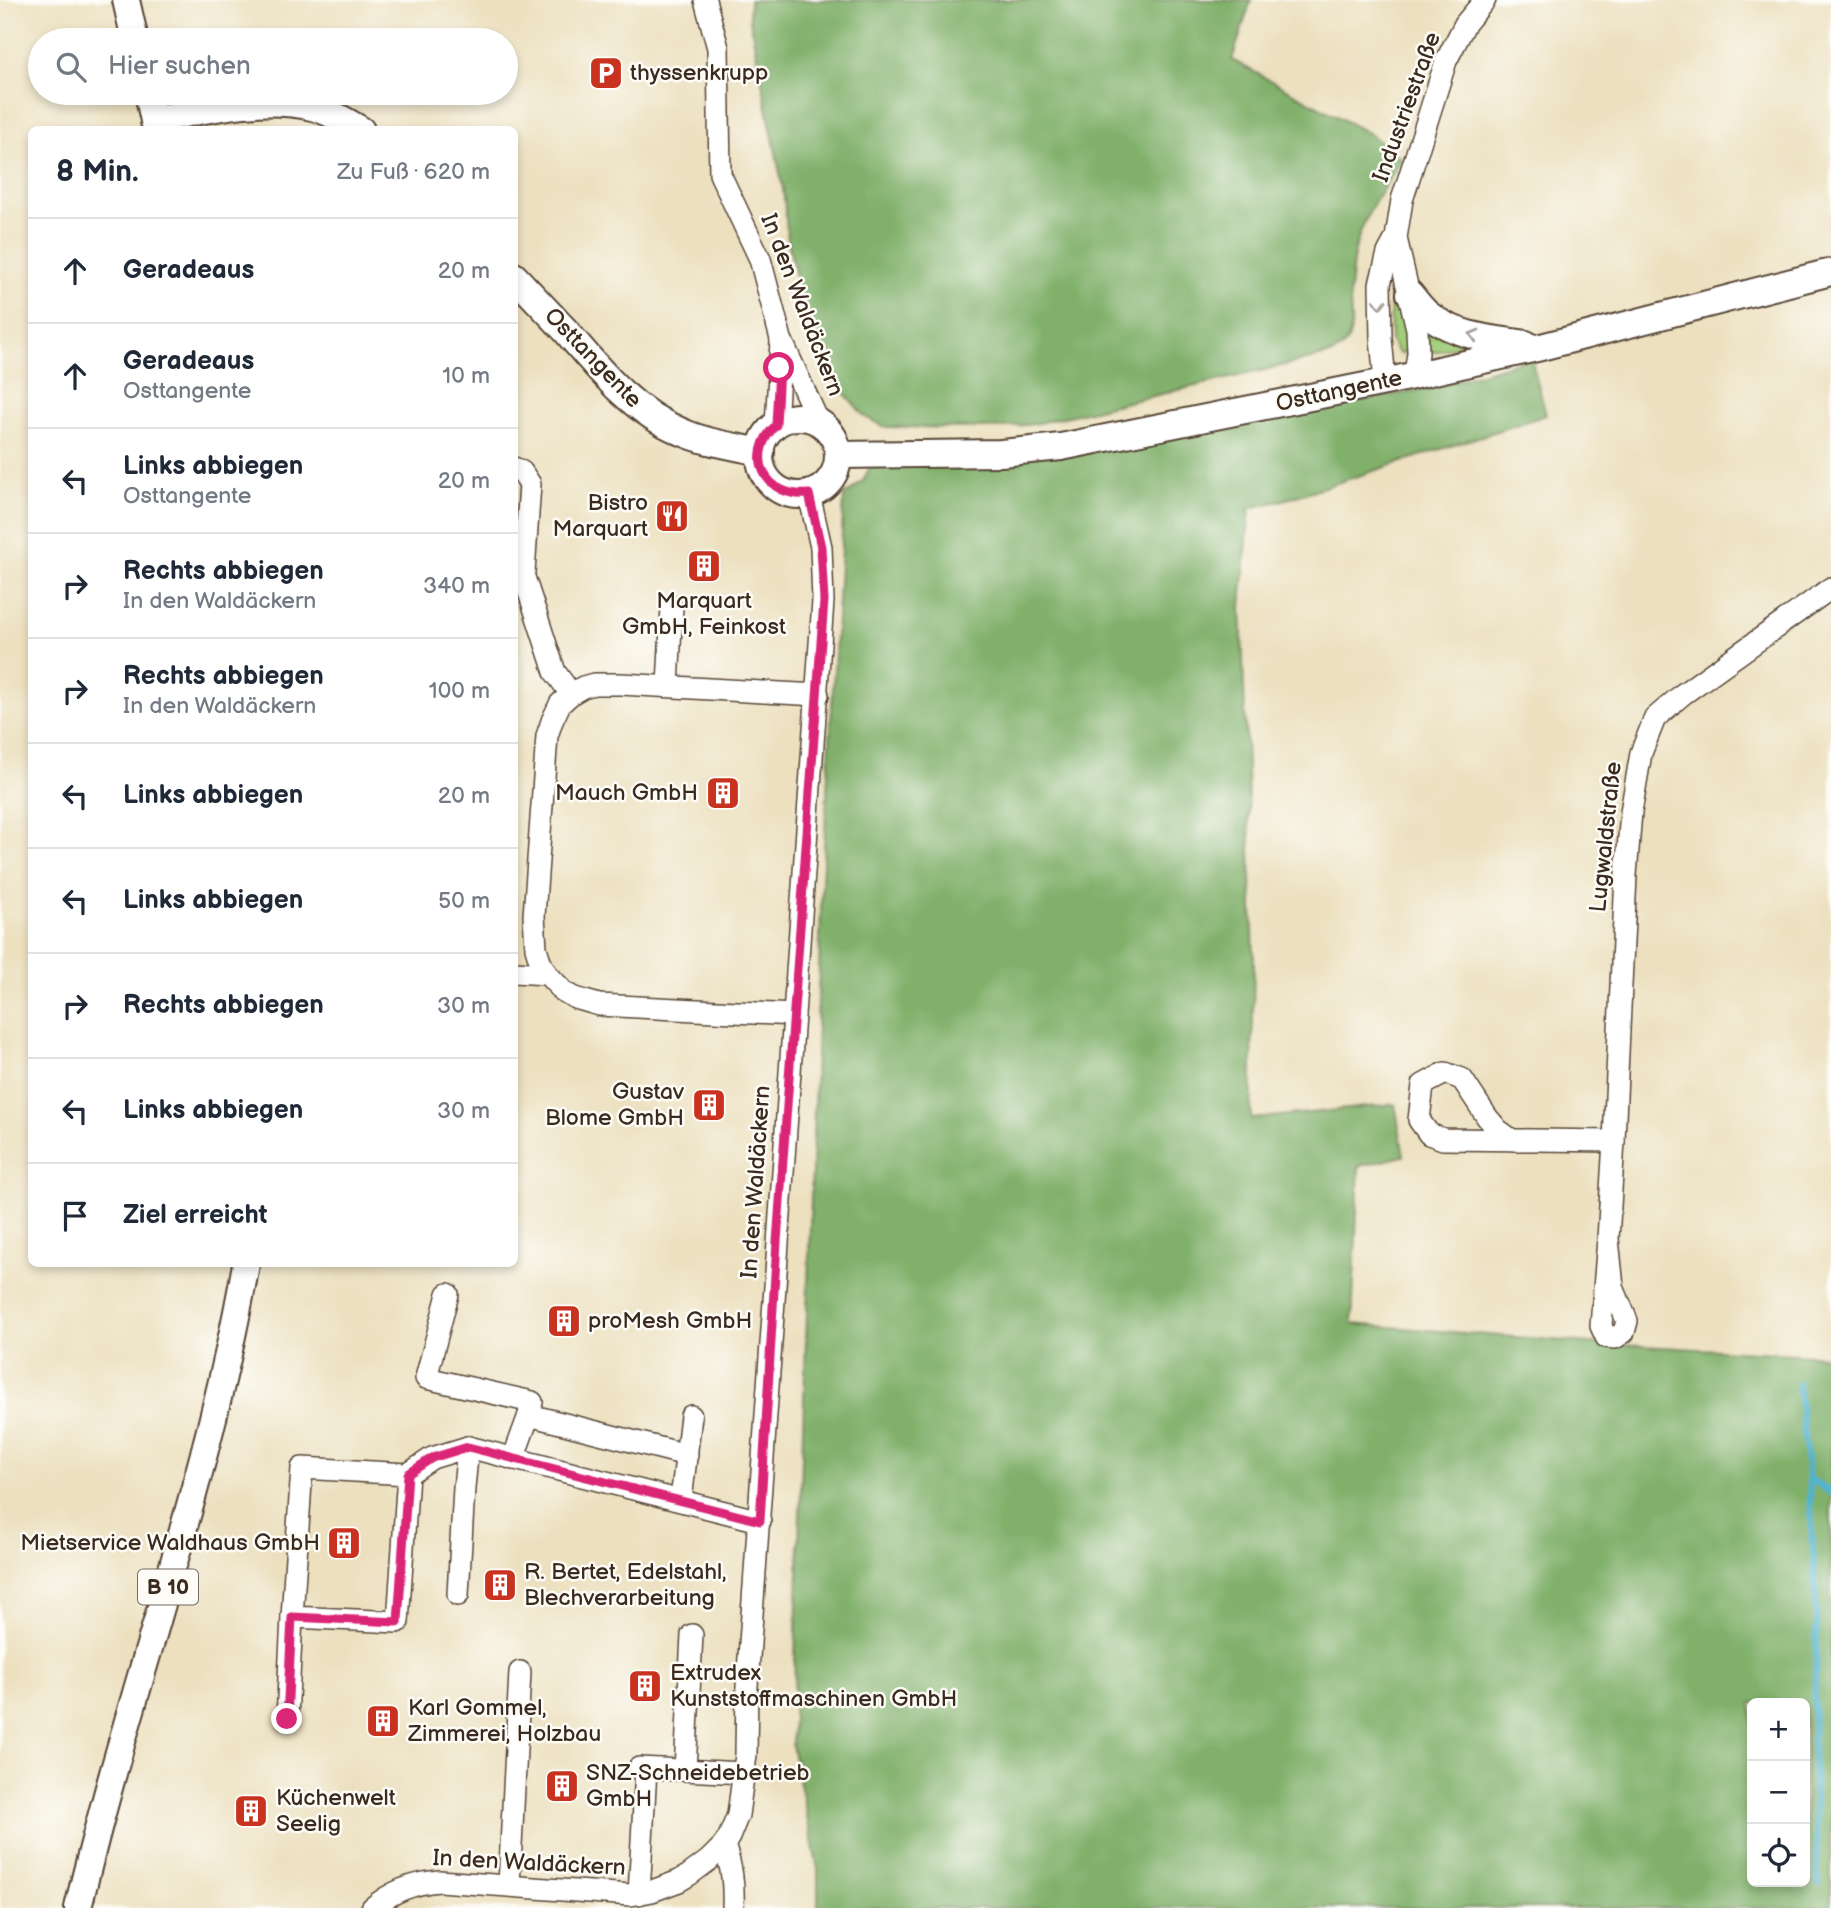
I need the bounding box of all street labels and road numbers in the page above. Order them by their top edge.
street label: Industriestraße [1367,28,1447,186]
street label: In den Waldäckern [754,210,850,400]
street label: Osttangente [538,302,648,414]
street label: Osttangente [1273,364,1405,418]
street label: Lugwaldstraße [1584,760,1628,914]
street label: In den Waldäckern [735,1085,777,1279]
road number: B 10 [138,1570,198,1604]
street label: In den Waldäckern [432,1844,626,1882]

